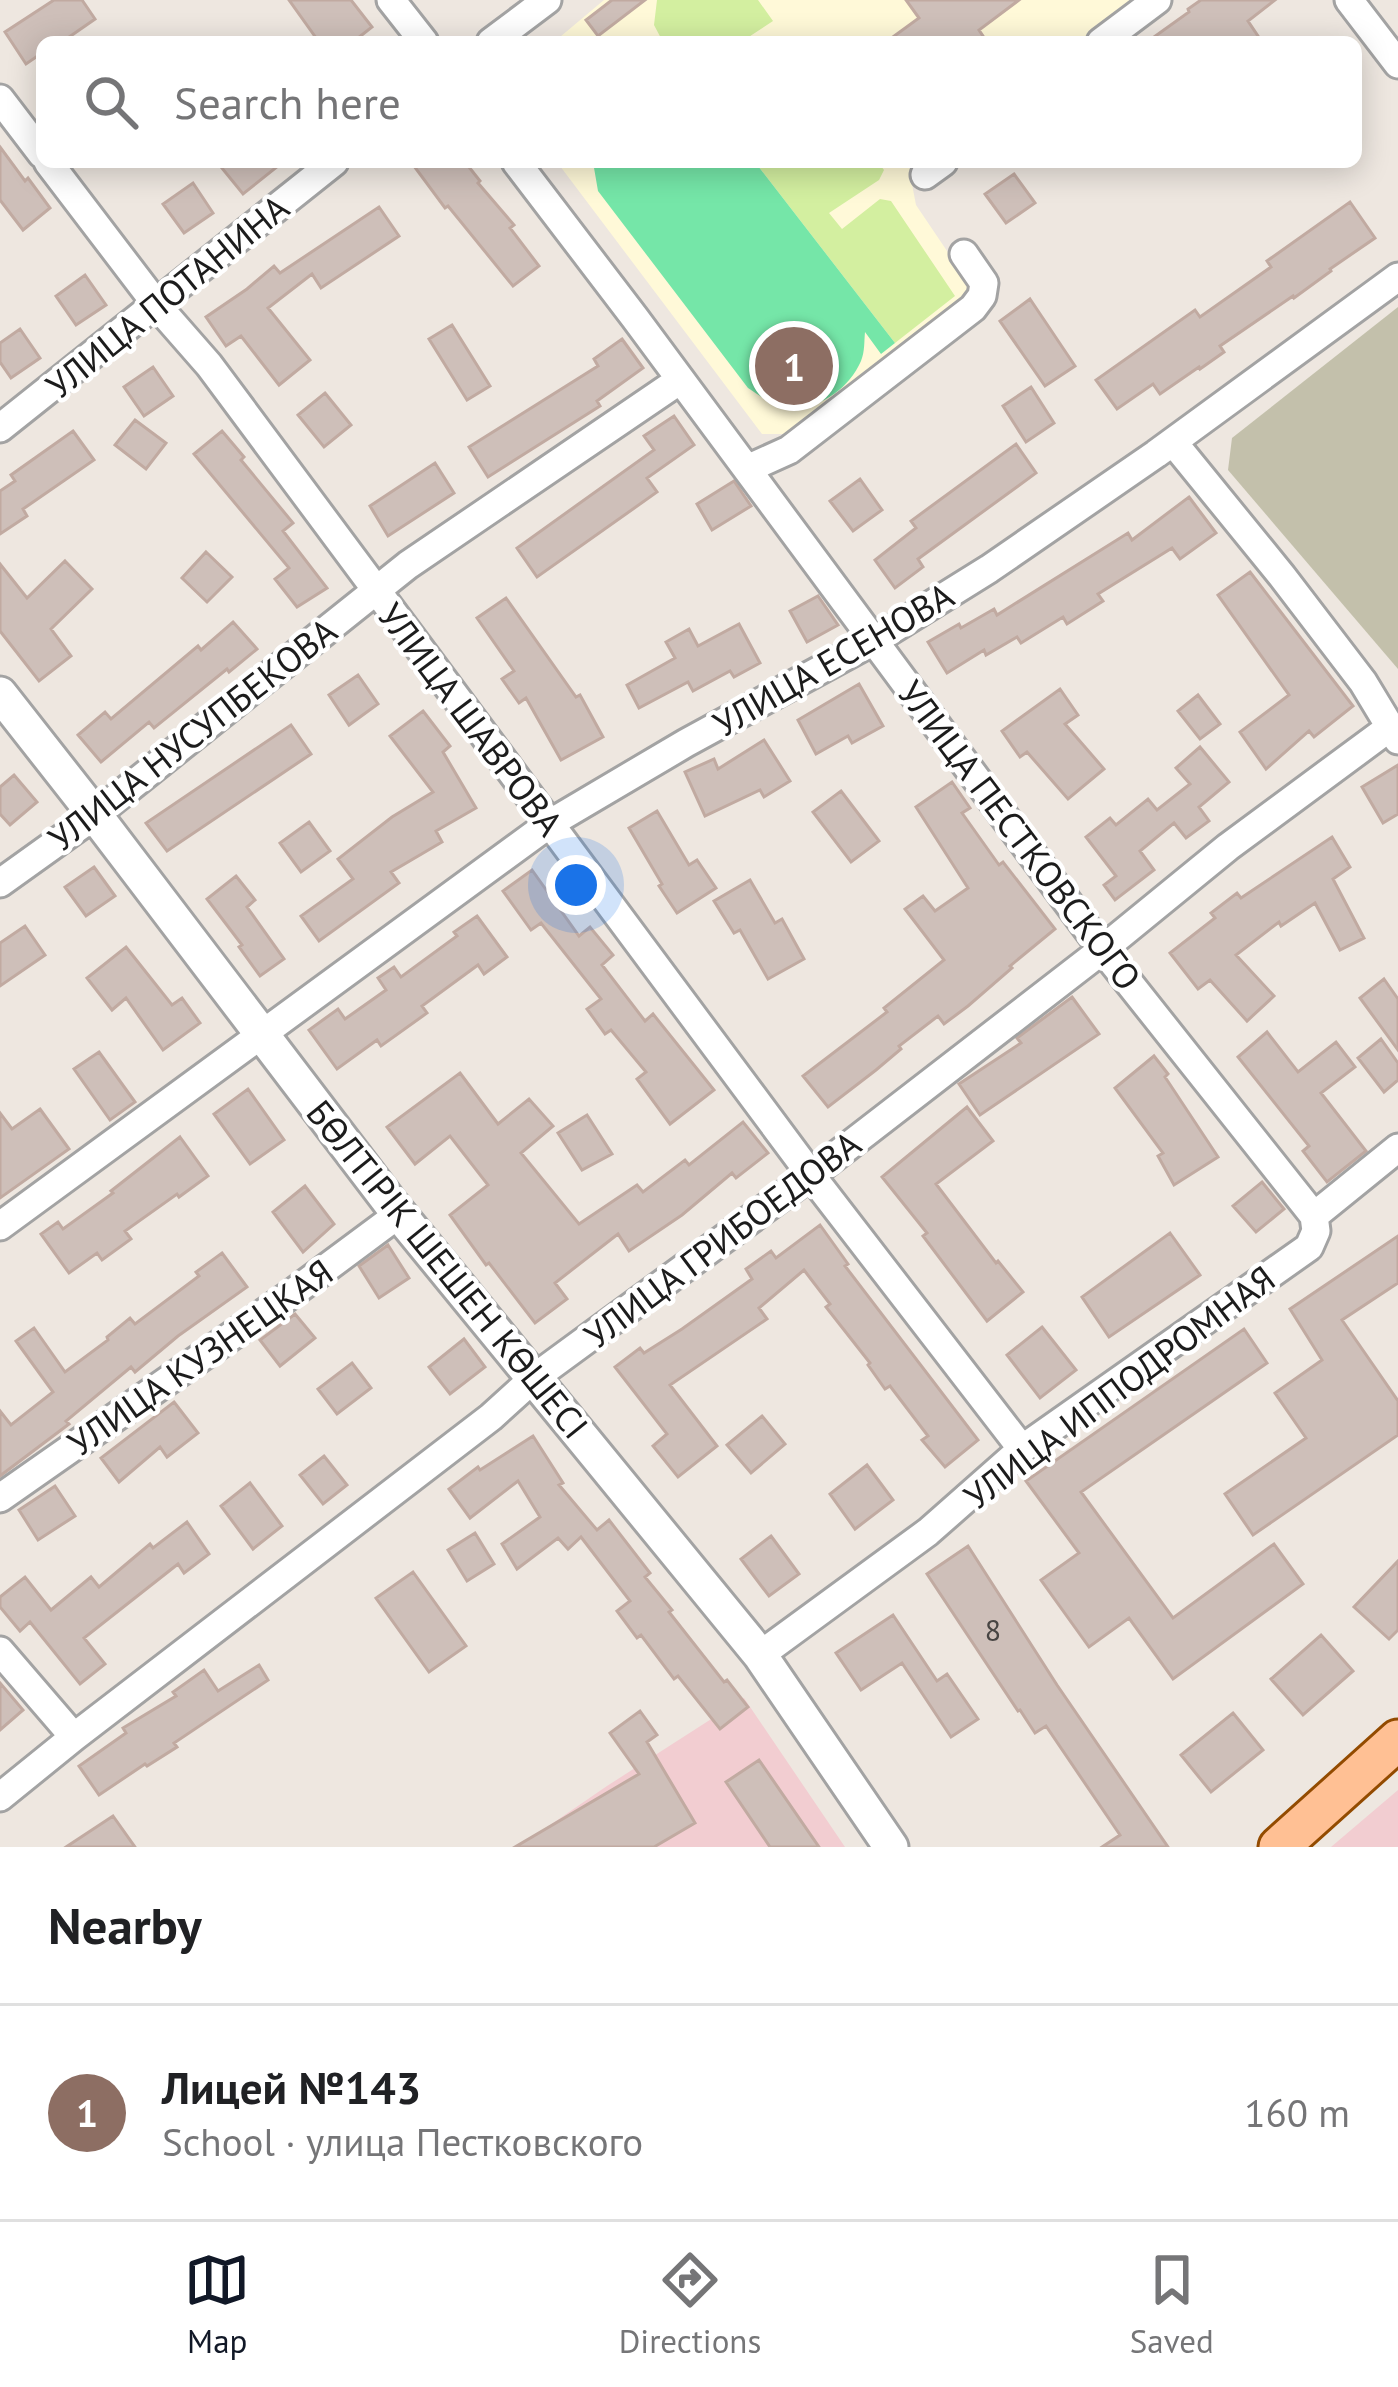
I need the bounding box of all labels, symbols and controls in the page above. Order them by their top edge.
search box [36,36,1362,168]
icon: search [78,69,144,135]
text: Search here [174,73,401,131]
street label: УЛИЦА ПОТАНИНА [36,184,298,408]
pin: 1 [755,321,833,411]
street label: УЛИЦА ЕСЕНОВА [704,571,962,747]
street label: УЛИЦА ШАВРОВА [368,593,574,845]
street label: УЛИЦА НУСУПБЕКОВА [38,607,346,861]
street label: УЛИЦА ПЕСТКОВСКОГО [888,671,1152,999]
your location [546,855,606,915]
street label: БӨЛТІРІК ШЕШЕН КӨШЕСІ [297,1090,599,1448]
street label: УЛИЦА ГРИБОЕДОВА [574,1120,870,1358]
street label: УЛИЦА КУЗНЕЦКАЯ [58,1248,342,1466]
street label: УЛИЦА ИППОДРОМНАЯ [954,1255,1284,1519]
house number: 8 [985,1610,1001,1649]
text: Nearby [48,1892,202,1958]
text: Лицей №143 [162,2058,421,2116]
text: 1 [76,2087,98,2138]
text: 160 m [1244,2087,1350,2138]
text: School · улица Пестковского [162,2116,643,2167]
tab: Map [184,2247,250,2362]
tab: Directions [619,2247,761,2362]
tab: Saved [1130,2247,1214,2362]

